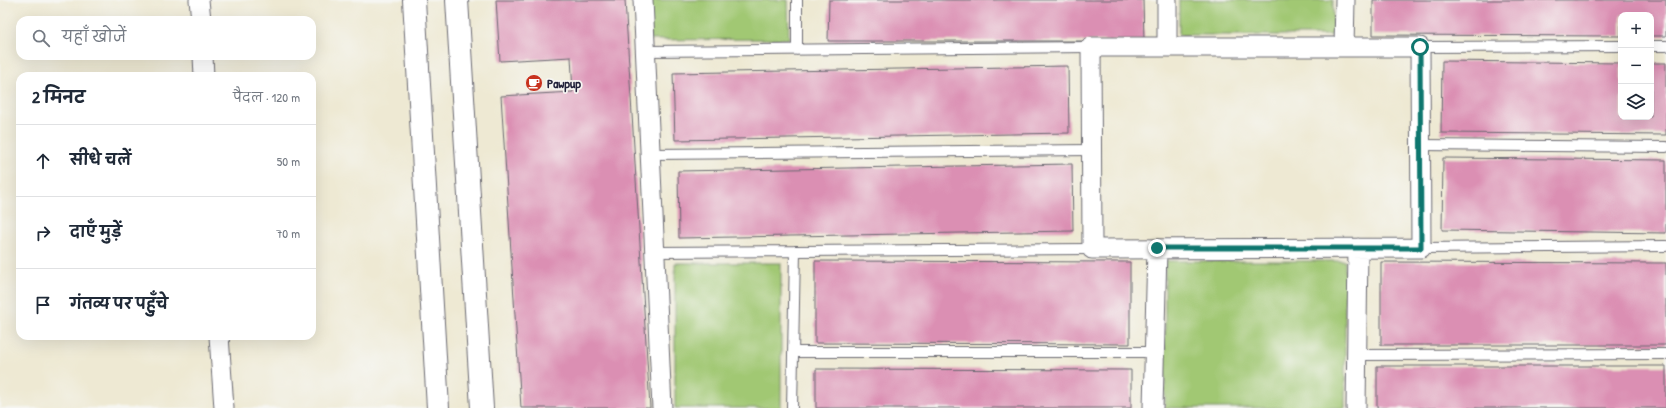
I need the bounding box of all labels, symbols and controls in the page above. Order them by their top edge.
map controls [1618,12,1654,120]
button: + [1618,12,1654,48]
search box [16,16,316,60]
text: यहाँ खोजें [62,26,126,47]
icon: search [30,27,52,49]
route start [1411,38,1429,56]
button: − [1618,48,1654,84]
cafe icon: Pawpup [524,73,544,93]
place label: Pawpup [547,74,581,93]
button: layers [1618,84,1654,120]
text: 2 मिनट [32,85,85,108]
text: पैदल · 120 m [233,88,300,106]
text: सीधे चलें [70,149,131,170]
icon: ahead [32,150,54,172]
text: 50 m [277,152,300,170]
text: दाएँ मुड़ें [70,221,122,242]
icon: right [32,222,54,244]
text: 70 m [276,224,300,242]
route end [1148,239,1166,257]
text: गंतव्य पर पहुँचे [70,293,168,314]
icon: arrive [32,294,54,316]

